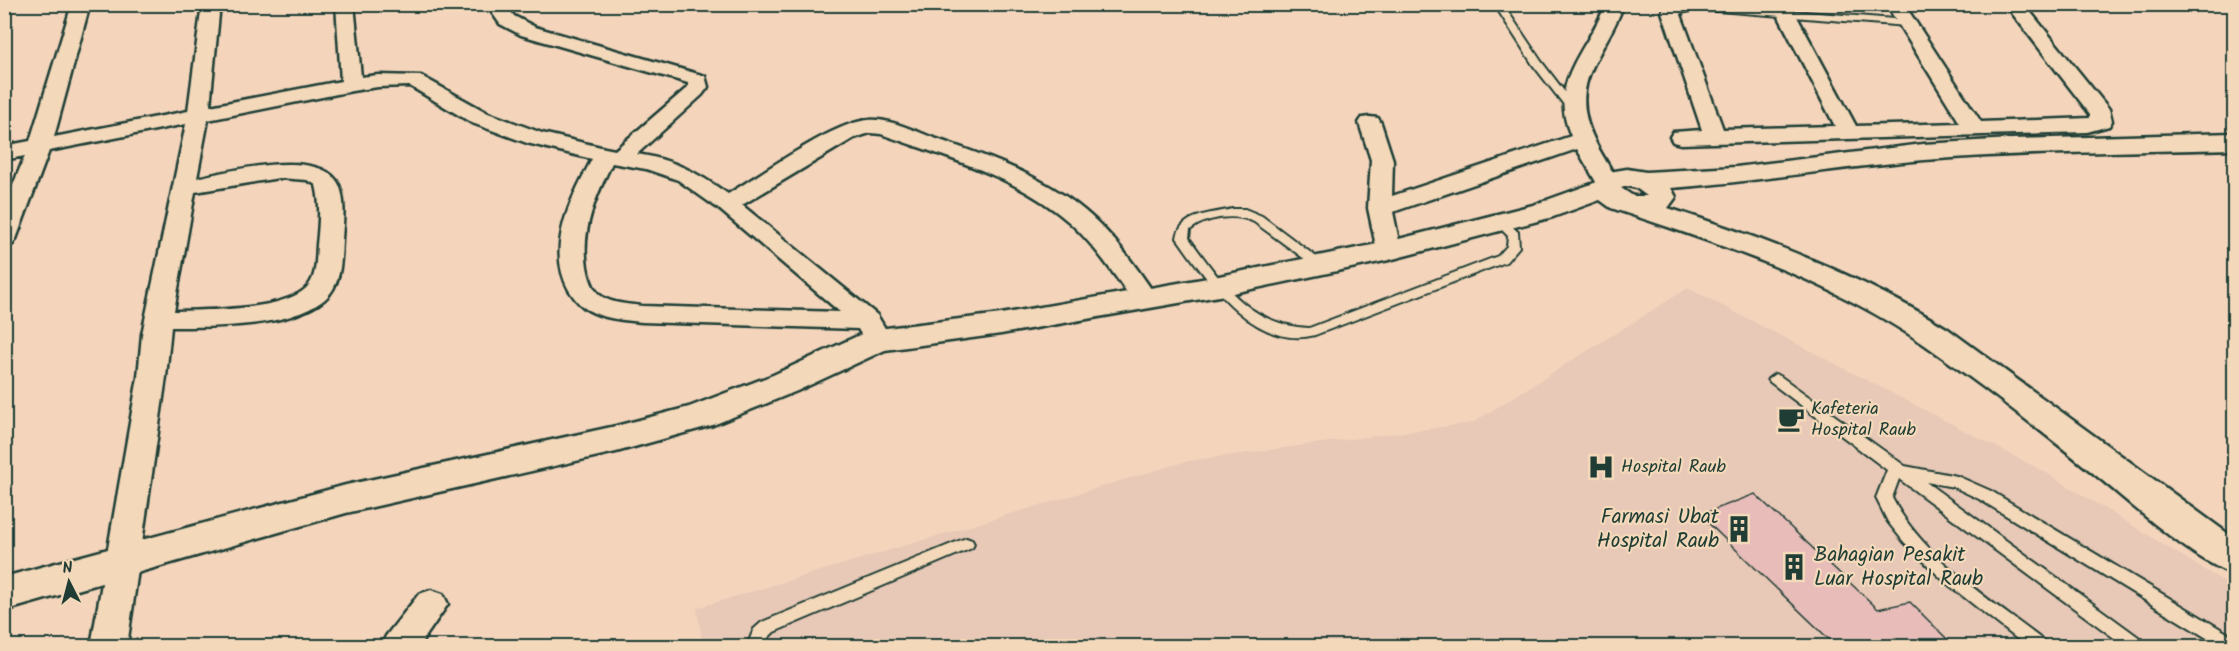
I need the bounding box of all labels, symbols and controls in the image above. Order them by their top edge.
place label: Kafeteria Hospital Raub [1811,395,1916,445]
cafe icon: Kafeteria Hospital Raub [1776,404,1806,434]
hospital icon: Hospital Raub [1586,452,1616,482]
place label: Hospital Raub [1621,453,1726,482]
place label: Farmasi Ubat Hospital Raub [1597,501,1720,558]
building icon: Farmasi Ubat Hospital Raub [1724,514,1754,544]
place label: Bahagian Pesakit Luar Hospital Raub [1814,539,1983,596]
north arrow [39,552,99,612]
building icon: Bahagian Pesakit Luar Hospital Raub [1779,552,1809,582]
text: N [61,556,74,582]

